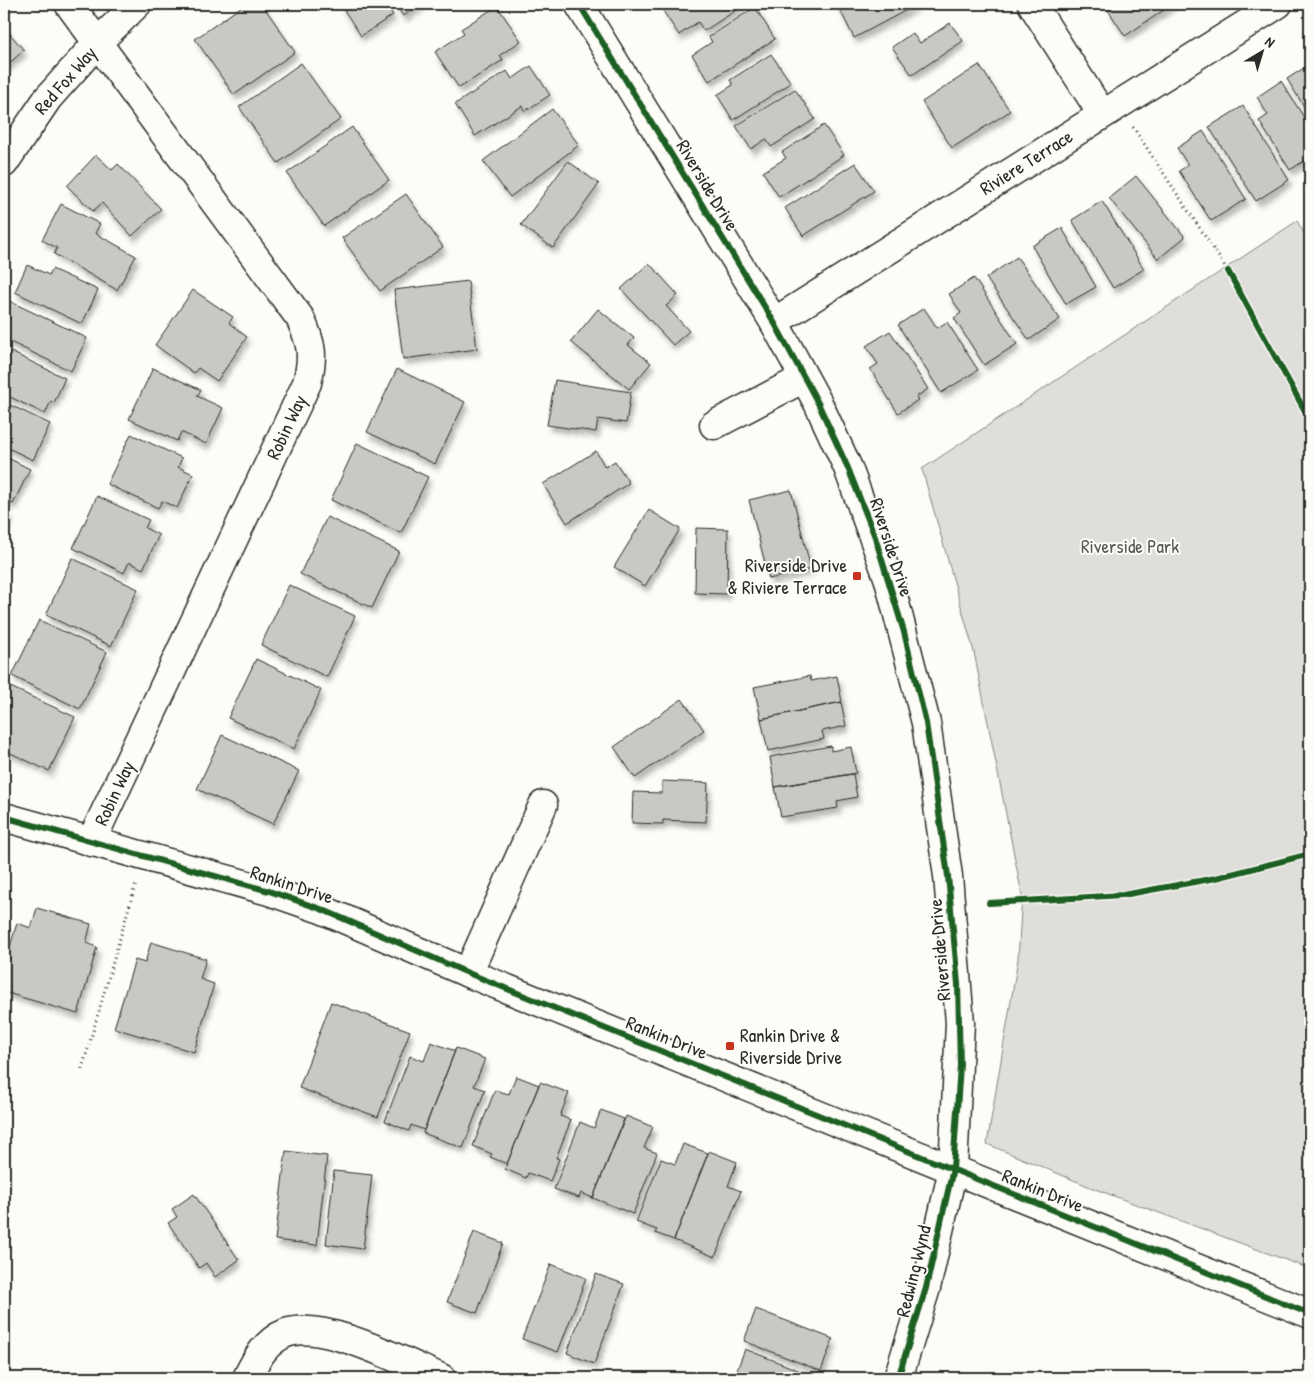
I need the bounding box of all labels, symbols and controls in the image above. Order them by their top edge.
north arrow [1236,28,1286,78]
text: N [1262,32,1280,51]
street label: Red Fox Way [28,40,102,120]
street label: Riviere Terrace [975,123,1078,201]
street label: Riverside Drive [671,135,746,236]
street label: Robin Way [260,390,312,464]
street label: Riverside Drive [864,494,920,600]
park label: Riverside Park [1081,533,1179,559]
place label: Riverside Drive & Riviere Terrace [728,552,847,600]
marker: Riverside Drive & Riviere Terrace [851,570,863,582]
street label: Robin Way [88,756,140,830]
street label: Rankin Drive [247,858,337,910]
street label: Riverside Drive [922,898,956,1002]
street label: Rankin Drive [622,1009,712,1065]
place label: Rankin Drive & Riverside Drive [740,1022,842,1070]
marker: Rankin Drive & Riverside Drive [724,1040,736,1052]
street label: Rankin Drive [998,1162,1088,1218]
street label: Redwing Wynd [889,1222,937,1320]

